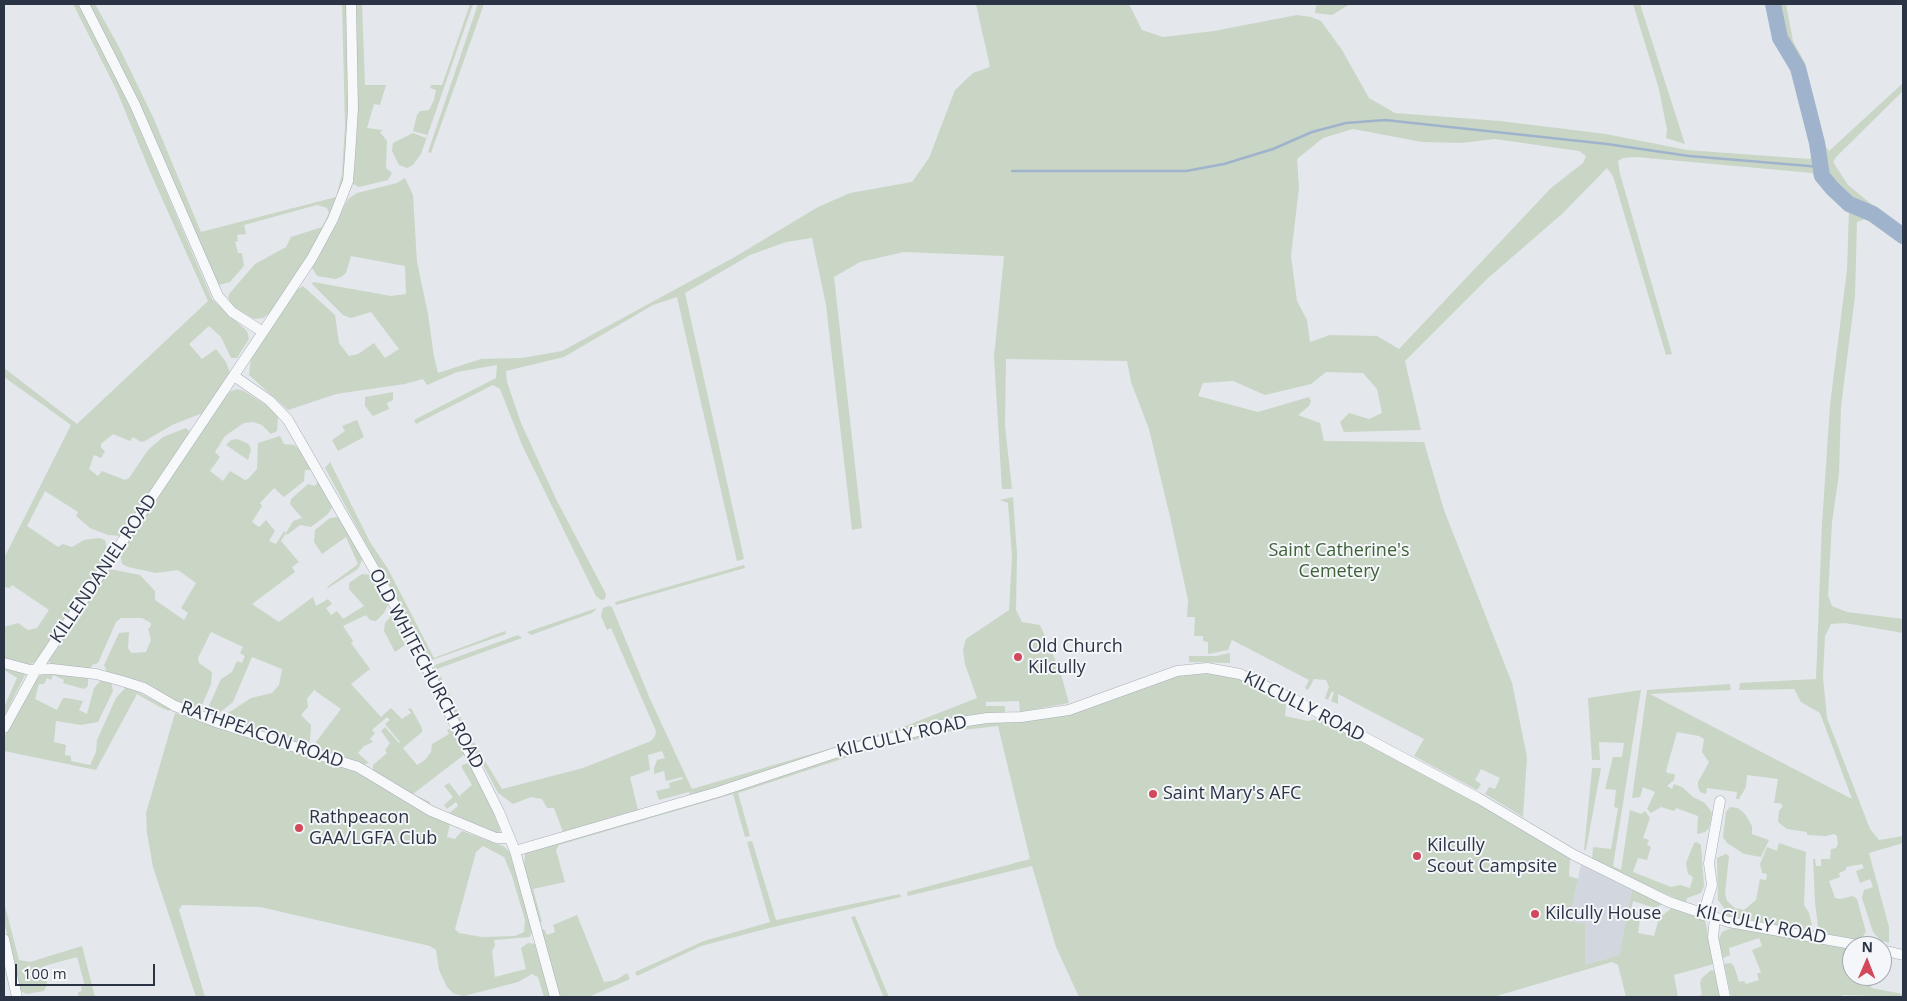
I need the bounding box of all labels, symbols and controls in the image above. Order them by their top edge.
street label: KILLENDANIEL ROAD [46,490,162,648]
park label: Saint Catherine's Cemetery [1268,540,1410,582]
street label: OLD WHITECHURCH ROAD [364,565,488,773]
place label: Old Church Kilcully [1028,636,1123,679]
marker: Old Church Kilcully [1012,651,1024,663]
street label: KILCULLY ROAD [1240,667,1368,747]
street label: RATHPEACON ROAD [178,697,346,773]
street label: KILCULLY ROAD [835,712,969,762]
place label: Saint Mary's AFC [1163,783,1301,805]
marker: Saint Mary's AFC [1147,788,1159,800]
place label: Rathpeacon GAA/LGFA Club [309,807,437,850]
marker: Rathpeacon GAA/LGFA Club [293,822,305,834]
place label: Kilcully Scout Campsite [1427,835,1557,878]
marker: Kilcully Scout Campsite [1411,850,1423,862]
street label: KILCULLY ROAD [1694,901,1828,949]
place label: Kilcully House [1545,903,1661,925]
marker: Kilcully House [1529,908,1541,920]
north arrow [1842,936,1892,986]
text: N [1861,937,1873,956]
scale bar [18,954,158,986]
text: 100 m [23,963,67,983]

